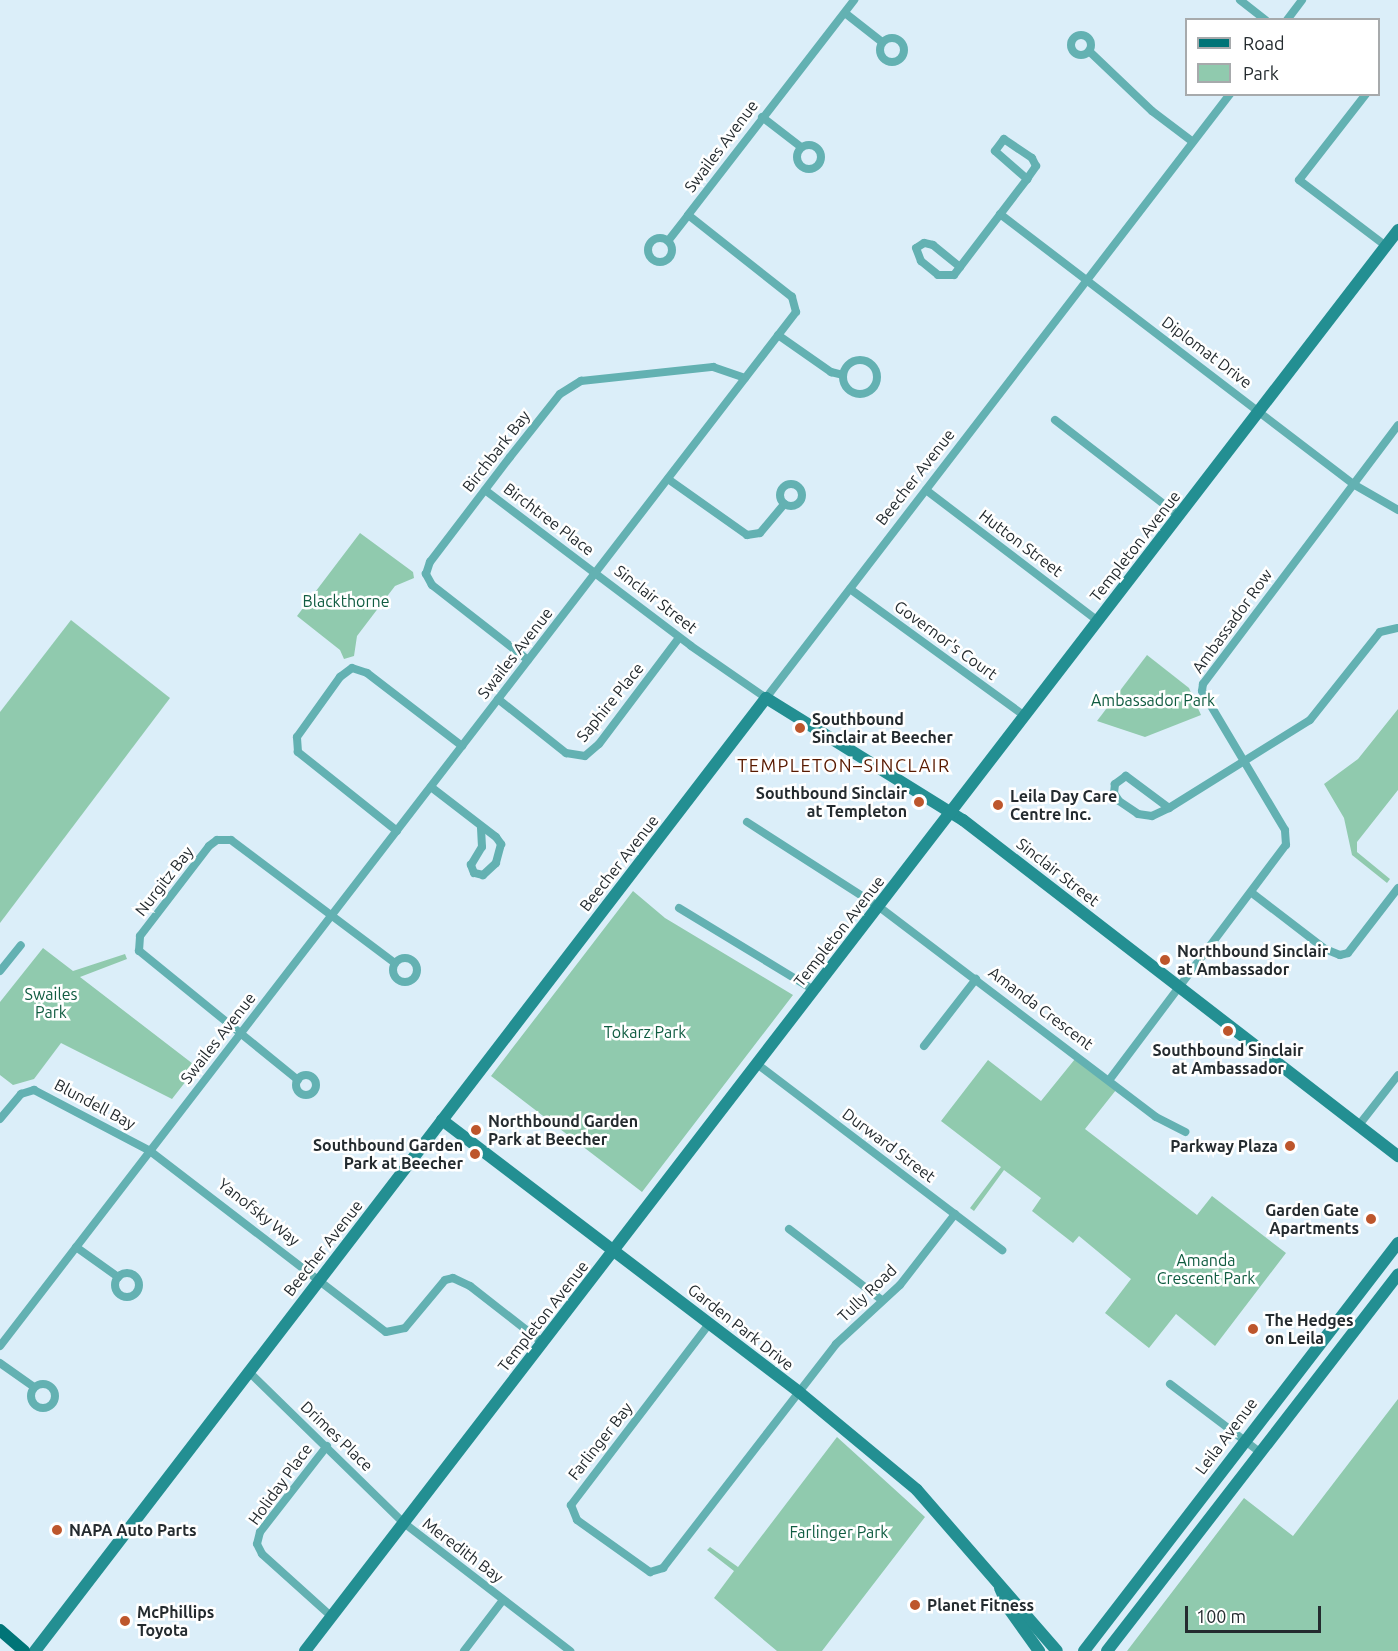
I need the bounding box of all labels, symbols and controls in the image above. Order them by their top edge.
legend [1185,18,1380,96]
text: Road [1243,33,1285,53]
text: Park [1243,63,1279,83]
street label: Swailes Avenue [680,96,762,196]
street label: Diplomat Drive [1158,312,1256,392]
street label: Birchbark Bay [458,406,534,496]
street label: Beecher Avenue [871,425,959,529]
street label: Birchtree Place [500,479,598,559]
street label: Templeton Avenue [1086,487,1184,605]
street label: Hutton Street [975,505,1067,581]
street label: Sinclair Street [611,561,701,637]
street label: Ambassador Row [1188,565,1276,677]
park label: Blackthorne [303,591,389,611]
street label: Governor's Court [891,596,1001,684]
street label: Swailes Avenue [473,604,557,702]
street label: Saphire Place [572,659,648,745]
park label: Ambassador Park [1091,690,1215,710]
place label: Southbound Sinclair at Beecher [812,709,953,747]
marker: Southbound Sinclair at Beecher [793,721,807,735]
district label: TEMPLETON–SINCLAIR [737,754,951,776]
place label: Southbound Sinclair at Templeton [756,783,907,821]
place label: Leila Day Care Centre Inc. [1010,786,1117,824]
marker: Southbound Sinclair at Templeton [912,795,926,809]
marker: Leila Day Care Centre Inc. [991,798,1005,812]
street label: Beecher Avenue [575,811,663,915]
street label: Sinclair Street [1013,834,1103,910]
street label: Nurgitz Bay [131,842,197,920]
street label: Templeton Avenue [790,872,888,990]
place label: Northbound Sinclair at Ambassador [1177,941,1328,979]
marker: Northbound Sinclair at Ambassador [1158,953,1172,967]
street label: Amanda Crescent [985,962,1097,1054]
park label: Swailes Park [25,984,77,1022]
street label: Swailes Avenue [176,989,260,1087]
park label: Tokarz Park [604,1022,686,1042]
marker: Southbound Sinclair at Ambassador [1221,1024,1235,1038]
place label: Southbound Sinclair at Ambassador [1152,1040,1304,1078]
street label: Blundell Bay [51,1075,139,1133]
street label: Durward Street [839,1104,939,1186]
place label: Northbound Garden Park at Beecher [488,1111,638,1149]
marker: Northbound Garden Park at Beecher [469,1123,483,1137]
place label: Southbound Garden Park at Beecher [313,1135,463,1173]
place label: Parkway Plaza [1170,1136,1278,1156]
marker: Parkway Plaza [1283,1139,1297,1153]
marker: Southbound Garden Park at Beecher [468,1147,482,1161]
street label: Yanofsky Way [214,1174,304,1250]
street label: Beecher Avenue [279,1196,367,1300]
place label: Garden Gate Apartments [1265,1200,1359,1238]
marker: Garden Gate Apartments [1364,1212,1378,1226]
park label: Amanda Crescent Park [1157,1250,1255,1288]
street label: Templeton Avenue [494,1257,592,1375]
street label: Tully Road [834,1260,900,1326]
street label: Garden Park Drive [684,1280,798,1374]
place label: The Hedges on Leila [1265,1310,1354,1348]
marker: The Hedges on Leila [1246,1322,1260,1336]
street label: Leila Avenue [1191,1394,1261,1478]
street label: Drimes Place [297,1397,377,1475]
street label: Farlinger Bay [564,1398,636,1484]
street label: Holiday Place [244,1440,316,1528]
street label: Meredith Bay [419,1513,507,1587]
place label: NAPA Auto Parts [69,1520,197,1540]
park label: Farlinger Park [790,1522,888,1542]
marker: NAPA Auto Parts [50,1523,64,1537]
scale bar [1188,1594,1324,1632]
place label: Planet Fitness [927,1595,1034,1615]
marker: Planet Fitness [908,1598,922,1612]
place label: McPhillips Toyota [137,1602,214,1640]
text: 100 m [1196,1606,1246,1626]
marker: McPhillips Toyota [118,1614,132,1628]

